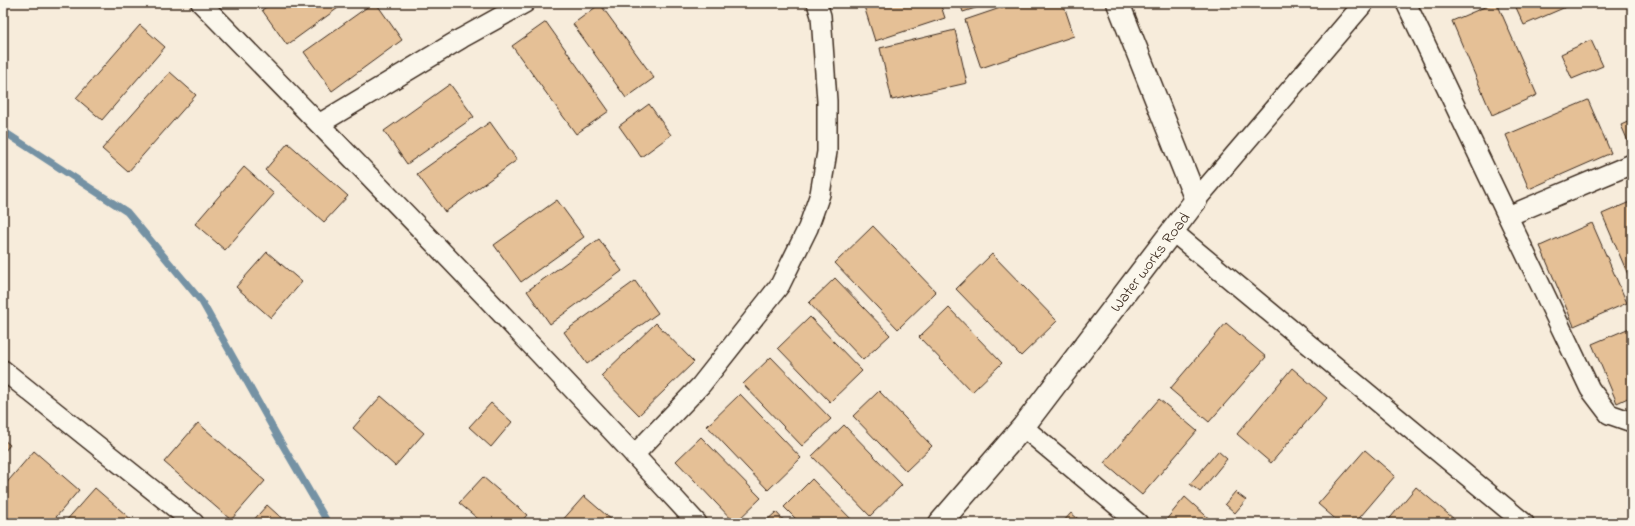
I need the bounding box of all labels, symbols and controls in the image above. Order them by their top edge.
street label: Water works Road [1105,208,1197,318]

